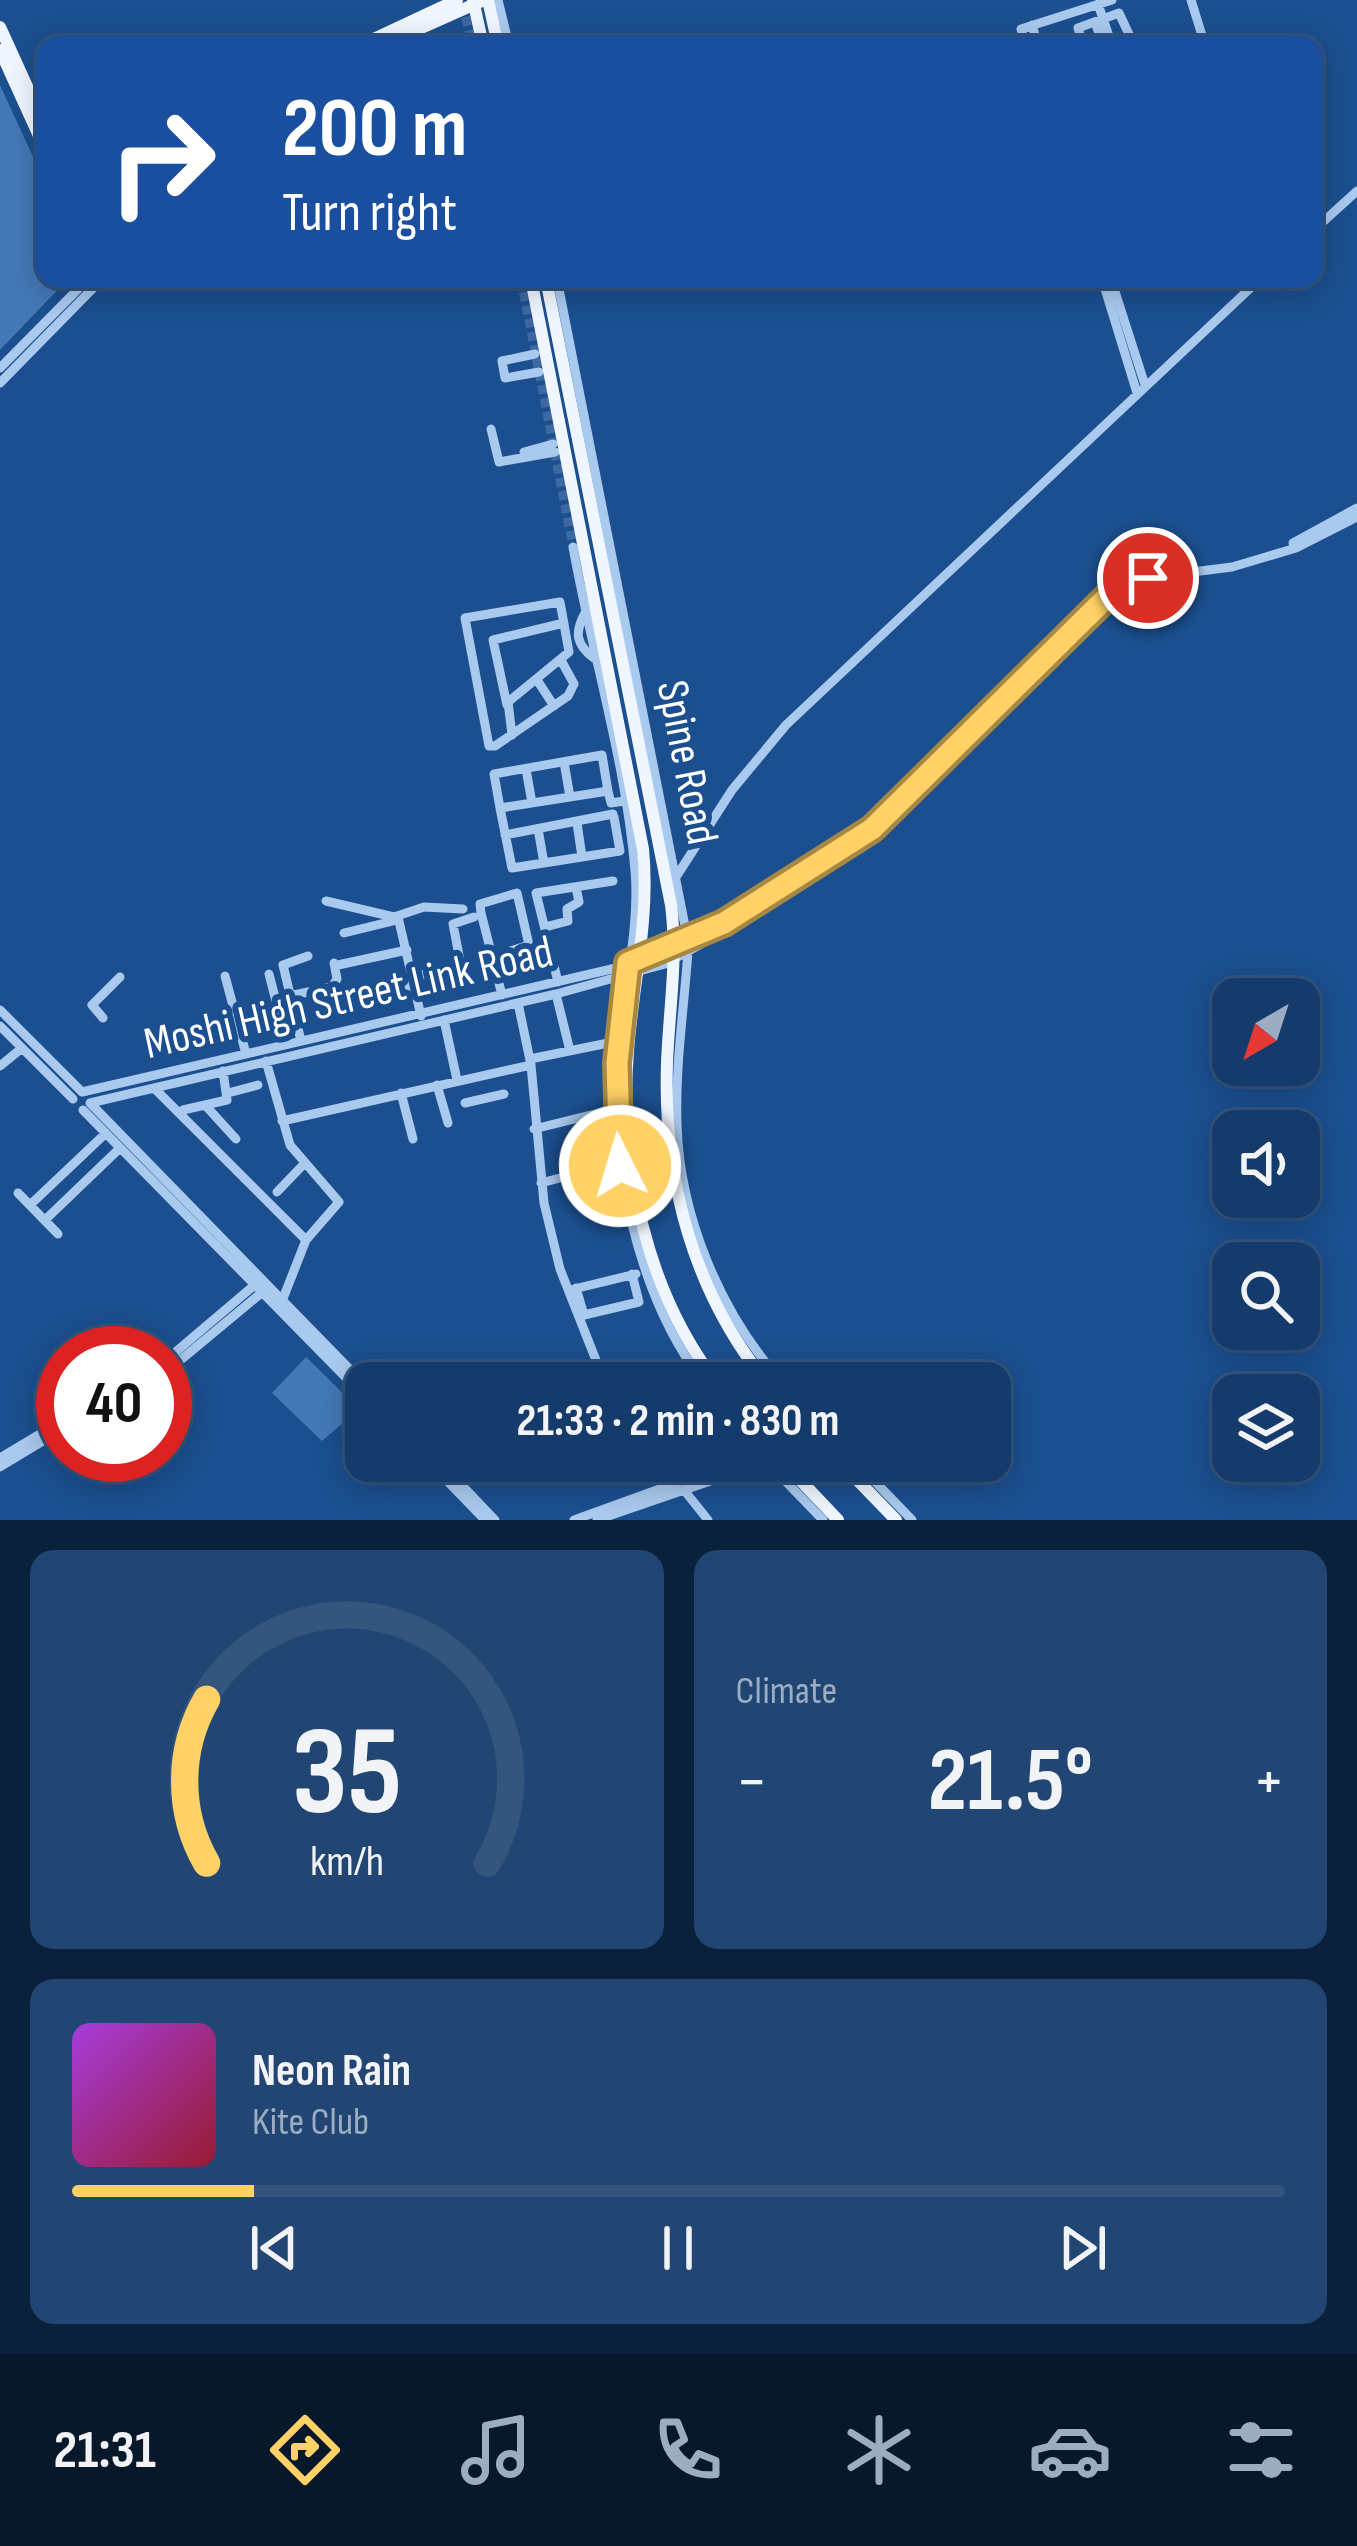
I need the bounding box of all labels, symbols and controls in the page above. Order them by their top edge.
text: 200 m [282,79,468,180]
icon: right [84,84,240,240]
text: Turn right [282,181,457,246]
pin [1097,527,1199,629]
icon: arrive [1115,545,1181,611]
street label: Spine Road [644,676,729,849]
street label: Moshi High Street Link Road [139,925,558,1072]
north arrow [1212,978,1320,1086]
map controls [1212,978,1320,1482]
position arrow [557,1103,683,1229]
button: sound [1212,1110,1320,1218]
button: search [1212,1242,1320,1350]
speed limit sign: 40 [36,1326,192,1482]
button: layers [1212,1374,1320,1482]
text: 21:33 · 2 min · 830 m [517,1394,839,1449]
text: Climate [736,1668,837,1715]
text: 35 [291,1700,402,1849]
text: 21.5° [928,1728,1093,1836]
text: − [736,1743,768,1822]
text: + [1253,1743,1285,1822]
text: km/h [310,1835,384,1887]
text: Neon Rain [252,2044,411,2099]
text: Kite Club [252,2099,369,2146]
icon: previous [241,2215,307,2281]
icon: pause [645,2215,711,2281]
icon: next [1050,2215,1116,2281]
icon: directions [263,2408,347,2492]
icon: music [454,2408,538,2492]
icon: phone [646,2408,730,2492]
icon: climate [837,2408,921,2492]
icon: car [1028,2408,1112,2492]
icon: filters [1219,2408,1303,2492]
text: 21:31 [54,2418,156,2483]

